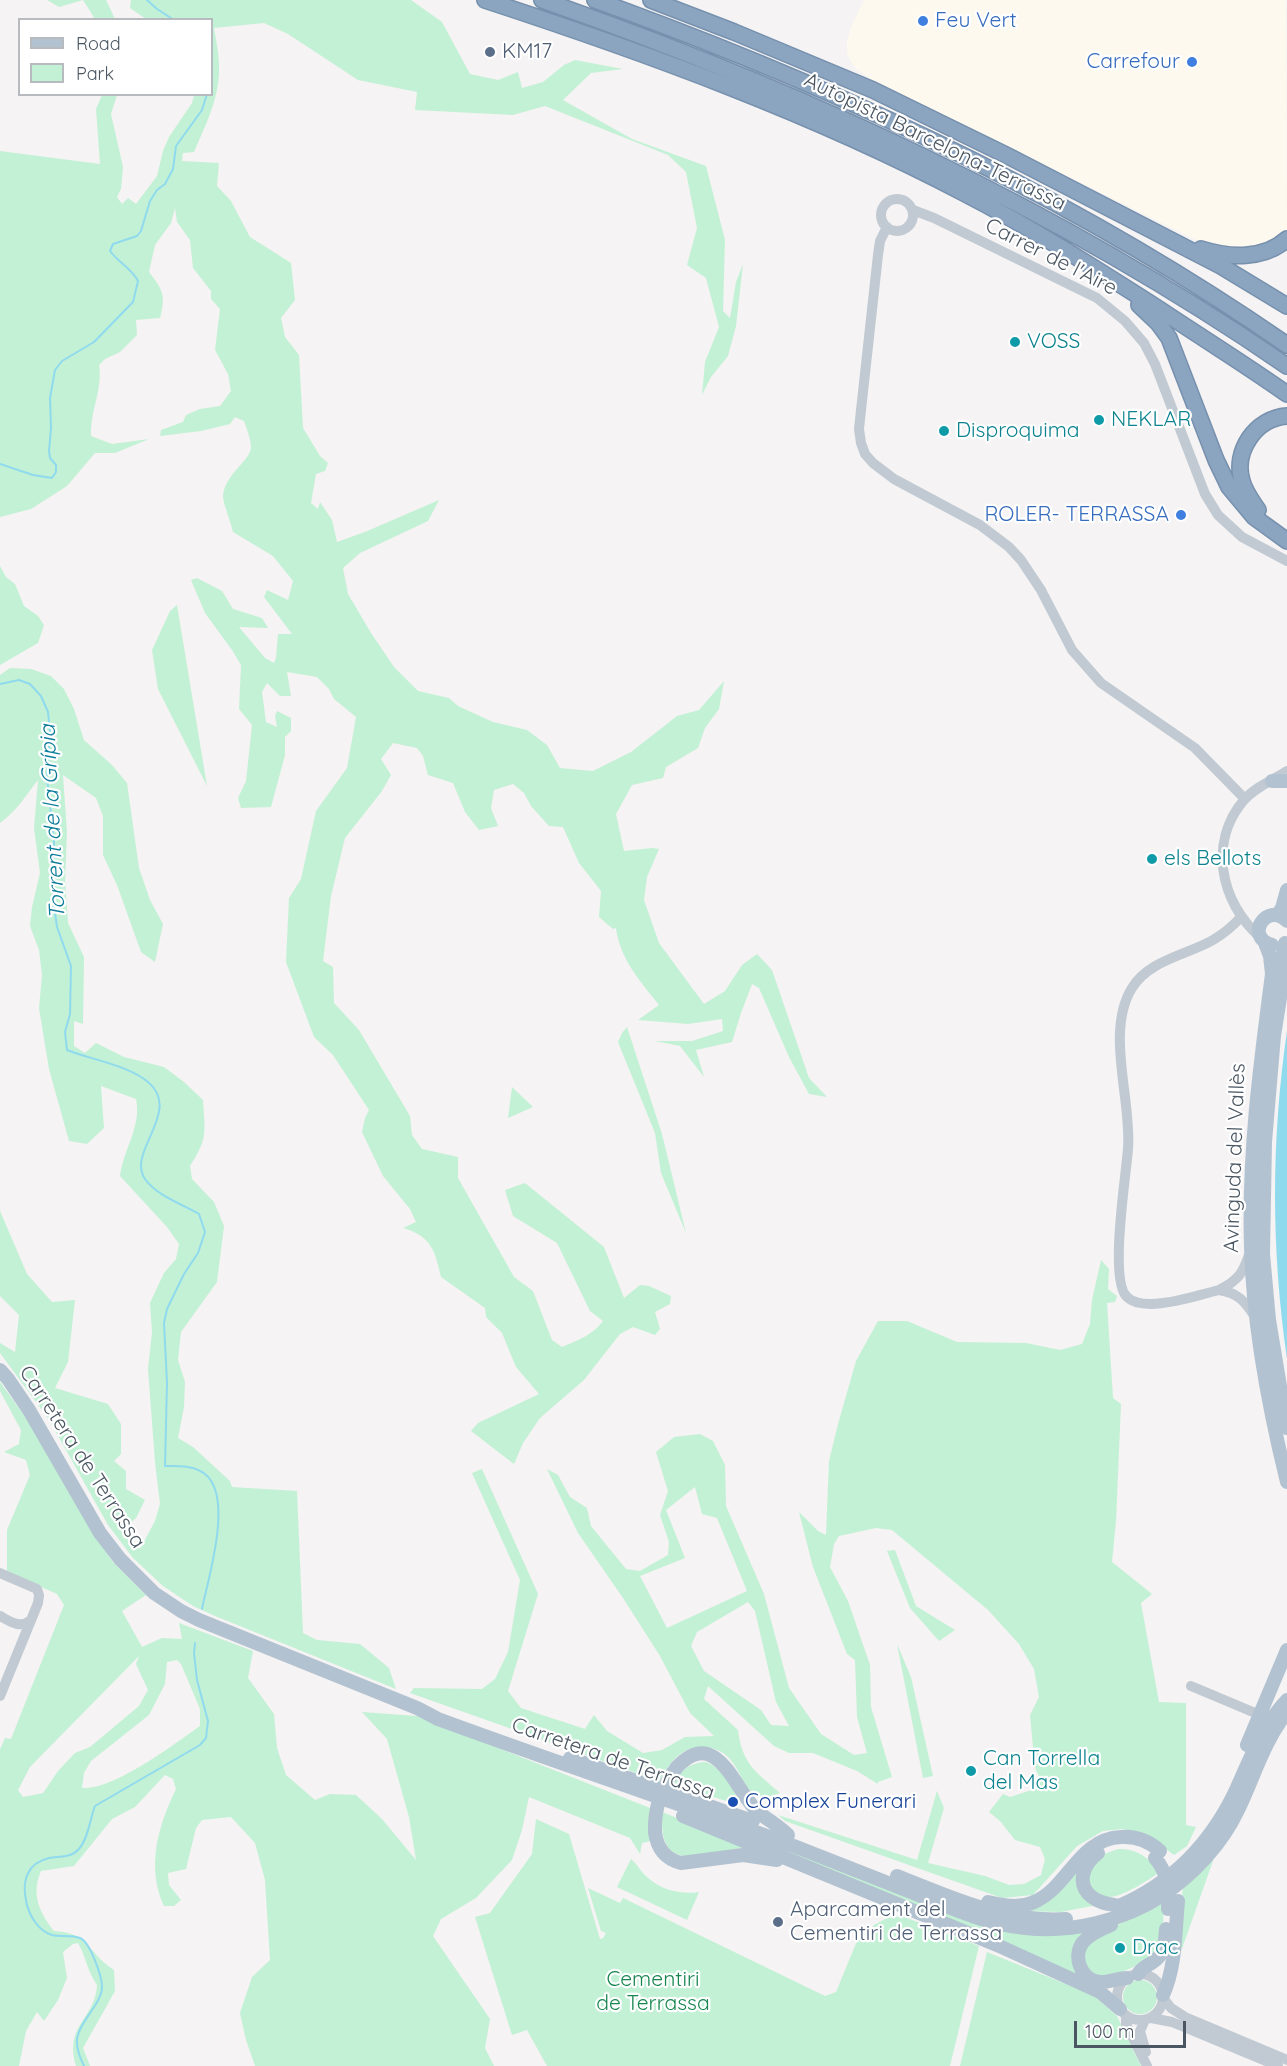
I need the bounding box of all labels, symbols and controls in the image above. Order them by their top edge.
place label: Feu Vert [935,8,1017,34]
marker: Feu Vert [916,14,930,28]
legend [18,18,213,96]
text: Road [76,32,121,55]
place label: KM17 [502,39,552,65]
marker: KM17 [483,45,497,59]
place label: Carrefour [1086,49,1180,75]
marker: Carrefour [1185,55,1199,69]
text: Park [76,62,114,85]
street label: Autopista Barcelona-Terrassa [800,68,1070,216]
street label: Carrer de l'Aire [981,213,1121,301]
place label: VOSS [1027,329,1080,355]
marker: VOSS [1008,335,1022,349]
place label: NEKLAR [1111,407,1191,433]
marker: NEKLAR [1092,413,1106,427]
place label: Disproquima [956,418,1080,444]
marker: Disproquima [937,424,951,438]
place label: ROLER- TERRASSA [984,502,1169,528]
marker: ROLER- TERRASSA [1174,508,1188,522]
water label: Torrent de la Grípia [35,724,71,920]
place label: els Bellots [1164,846,1261,872]
marker: els Bellots [1145,852,1159,866]
street label: Avinguda del Vallès [1219,1063,1251,1253]
street label: Carretera de Terrassa [13,1361,151,1553]
street label: Carretera de Terrassa [508,1712,718,1806]
place label: Can Torrella del Mas [983,1746,1100,1796]
marker: Can Torrella del Mas [964,1764,978,1778]
place label: Complex Funerari [745,1789,916,1815]
marker: Complex Funerari [726,1795,740,1809]
place label: Aparcament del Cementiri de Terrassa [790,1897,1002,1947]
marker: Aparcament del Cementiri de Terrassa [771,1915,785,1929]
place label: Drac [1132,1935,1179,1961]
marker: Drac [1113,1941,1127,1955]
park label: Cementiri de Terrassa [596,1967,710,2017]
scale bar [1077,2009,1190,2047]
text: 100 m [1085,2020,1134,2043]

